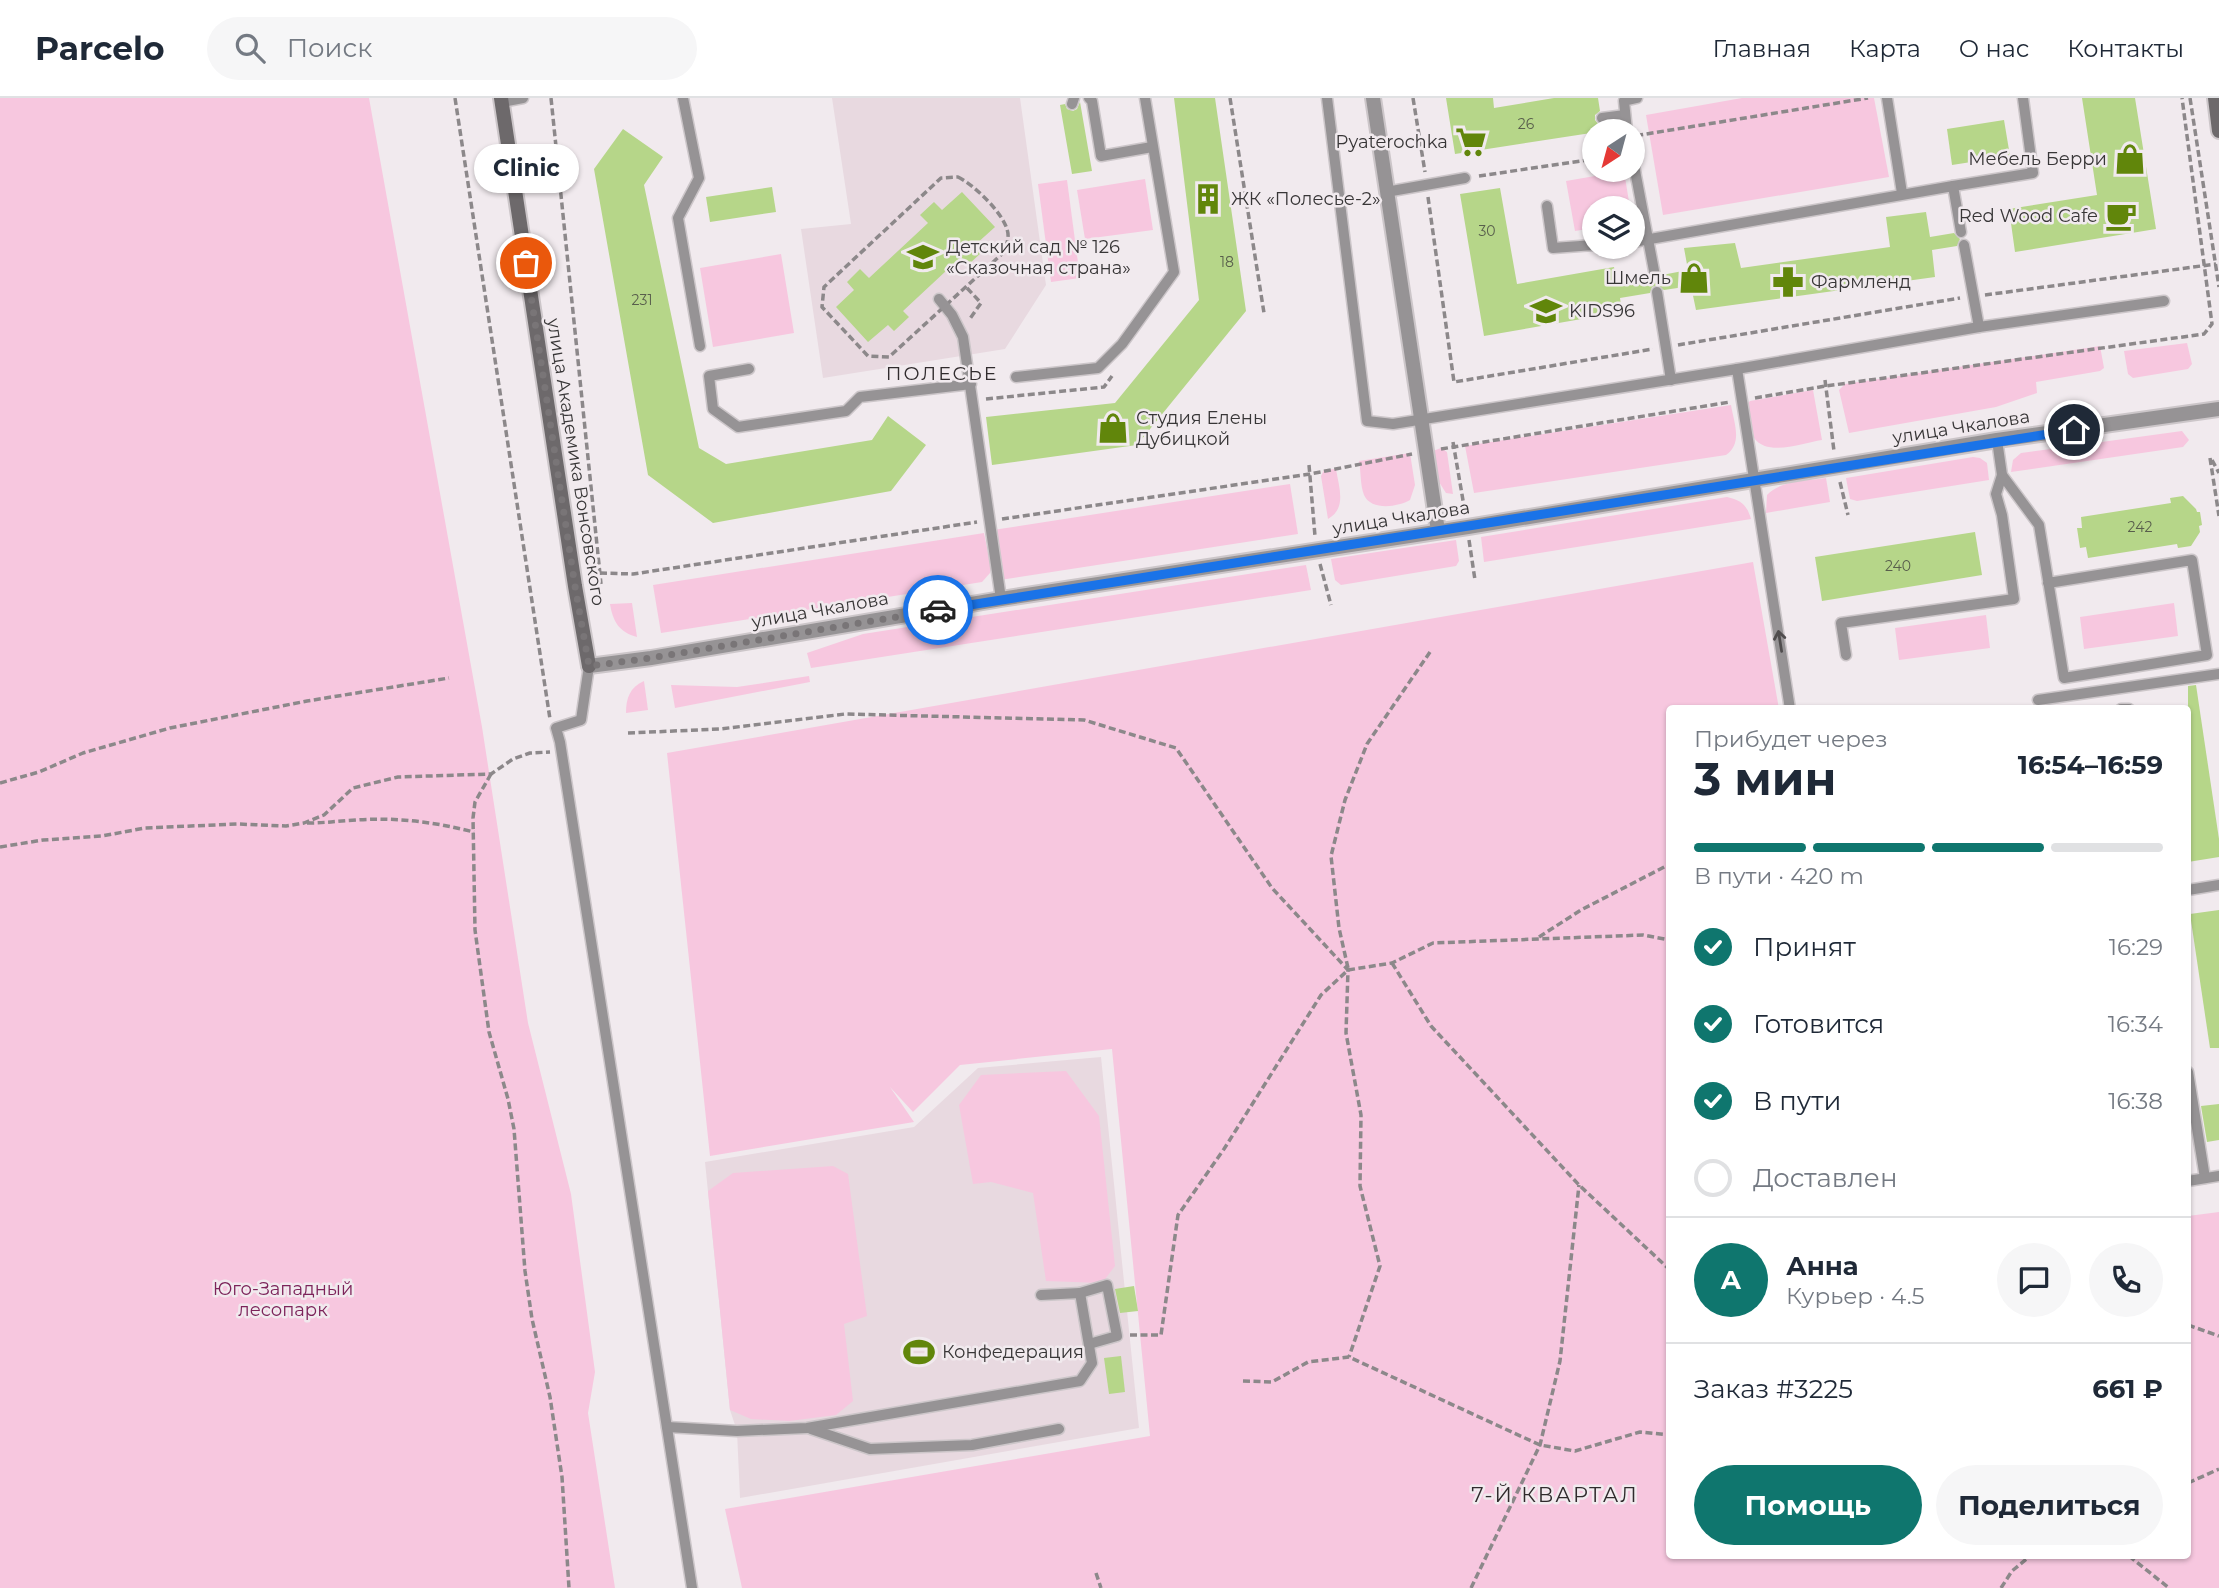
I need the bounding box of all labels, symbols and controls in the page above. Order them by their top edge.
search box [207,17,697,80]
text: Parcelo [35,28,165,68]
icon: search [231,29,269,67]
text: Поиск [287,32,372,64]
text: Главная [1713,34,1811,63]
text: Карта [1849,34,1921,63]
text: О нас [1959,34,2029,63]
text: Контакты [2067,34,2184,63]
house number: 26 [1518,115,1535,133]
north arrow [1582,119,1645,182]
map controls [1582,119,1645,259]
supermarket icon: Pyaterochka [1454,125,1488,159]
place label: Pyaterochka [1336,131,1448,153]
shop icon: Мебель Берри [2113,142,2147,176]
callout: Clinic [474,144,578,193]
place label: Мебель Берри [1968,148,2107,170]
text: Clinic [493,154,560,182]
building icon: ЖК «Полесье-2» [1191,182,1225,216]
place label: ЖК «Полесье-2» [1231,188,1381,210]
button: layers [1582,196,1645,259]
cafe icon: Red Wood Cafe [2104,199,2138,233]
place label: Red Wood Cafe [1959,205,2098,227]
house number: 30 [1478,222,1496,240]
pin [496,233,556,293]
place label: Детский сад № 126 «Сказочная страна» [946,236,1131,279]
school or university icon: Детский сад № 126 «Сказочная страна» [906,240,940,274]
icon: bag [507,244,545,282]
house number: 18 [1220,253,1234,271]
shop icon: Шмель [1677,261,1711,295]
pharmacy icon: Фармленд [1771,265,1805,299]
place label: Шмель [1605,267,1671,289]
place label: Фармленд [1811,271,1911,293]
house number: 231 [632,291,652,309]
school or university icon: KIDS96 [1529,294,1563,328]
place label: KIDS96 [1569,300,1635,322]
street label: улица Академика Вонсовского [542,316,610,607]
district label: ПОЛЕСЬЕ [886,362,998,385]
pin [2044,400,2104,460]
street label: улица Чкалова [1890,405,2031,449]
place label: Студия Елены Дубицкой [1136,407,1267,450]
shop icon: Студия Елены Дубицкой [1096,411,1130,445]
icon: home [2055,411,2093,449]
street label: улица Чкалова [1330,496,1471,540]
house number: 242 [2128,518,2152,536]
house number: 240 [1885,557,1911,575]
courier [903,575,973,645]
street label: улица Чкалова [749,587,890,633]
icon: car [919,591,957,629]
one-way arrow [1773,630,1786,653]
text: Прибудет через [1694,725,1888,753]
text: 16:54–16:59 [2018,749,2163,781]
text: 3 мин [1694,750,1836,807]
text: В пути · 420 m [1694,862,1864,890]
icon: check [1694,928,1732,966]
text: Принят [1753,931,1856,963]
text: 16:29 [2109,933,2163,961]
icon: check [1694,1005,1732,1043]
text: Готовится [1753,1008,1884,1040]
text: 16:34 [2108,1010,2163,1038]
icon: check [1694,1082,1732,1120]
text: В пути [1753,1085,1842,1117]
text: 16:38 [2108,1087,2163,1115]
text: Доставлен [1753,1162,1898,1194]
button: chat [1997,1243,2071,1317]
button: phone [2089,1243,2163,1317]
text: Анна [1786,1250,1859,1282]
text: А [1721,1264,1741,1296]
park label: Юго-Западный лесопарк [213,1278,353,1321]
text: Курьер · 4.5 [1786,1282,1925,1310]
sports icon: Конфедерация [902,1335,936,1369]
place label: Конфедерация [942,1341,1084,1363]
text: Заказ #3225 [1694,1373,1853,1405]
text: 661 ₽ [2092,1373,2163,1405]
button: Помощь [1694,1465,1922,1545]
button: Поделиться [1936,1465,2163,1545]
district label: 7-Й КВАРТАЛ [1471,1482,1639,1507]

